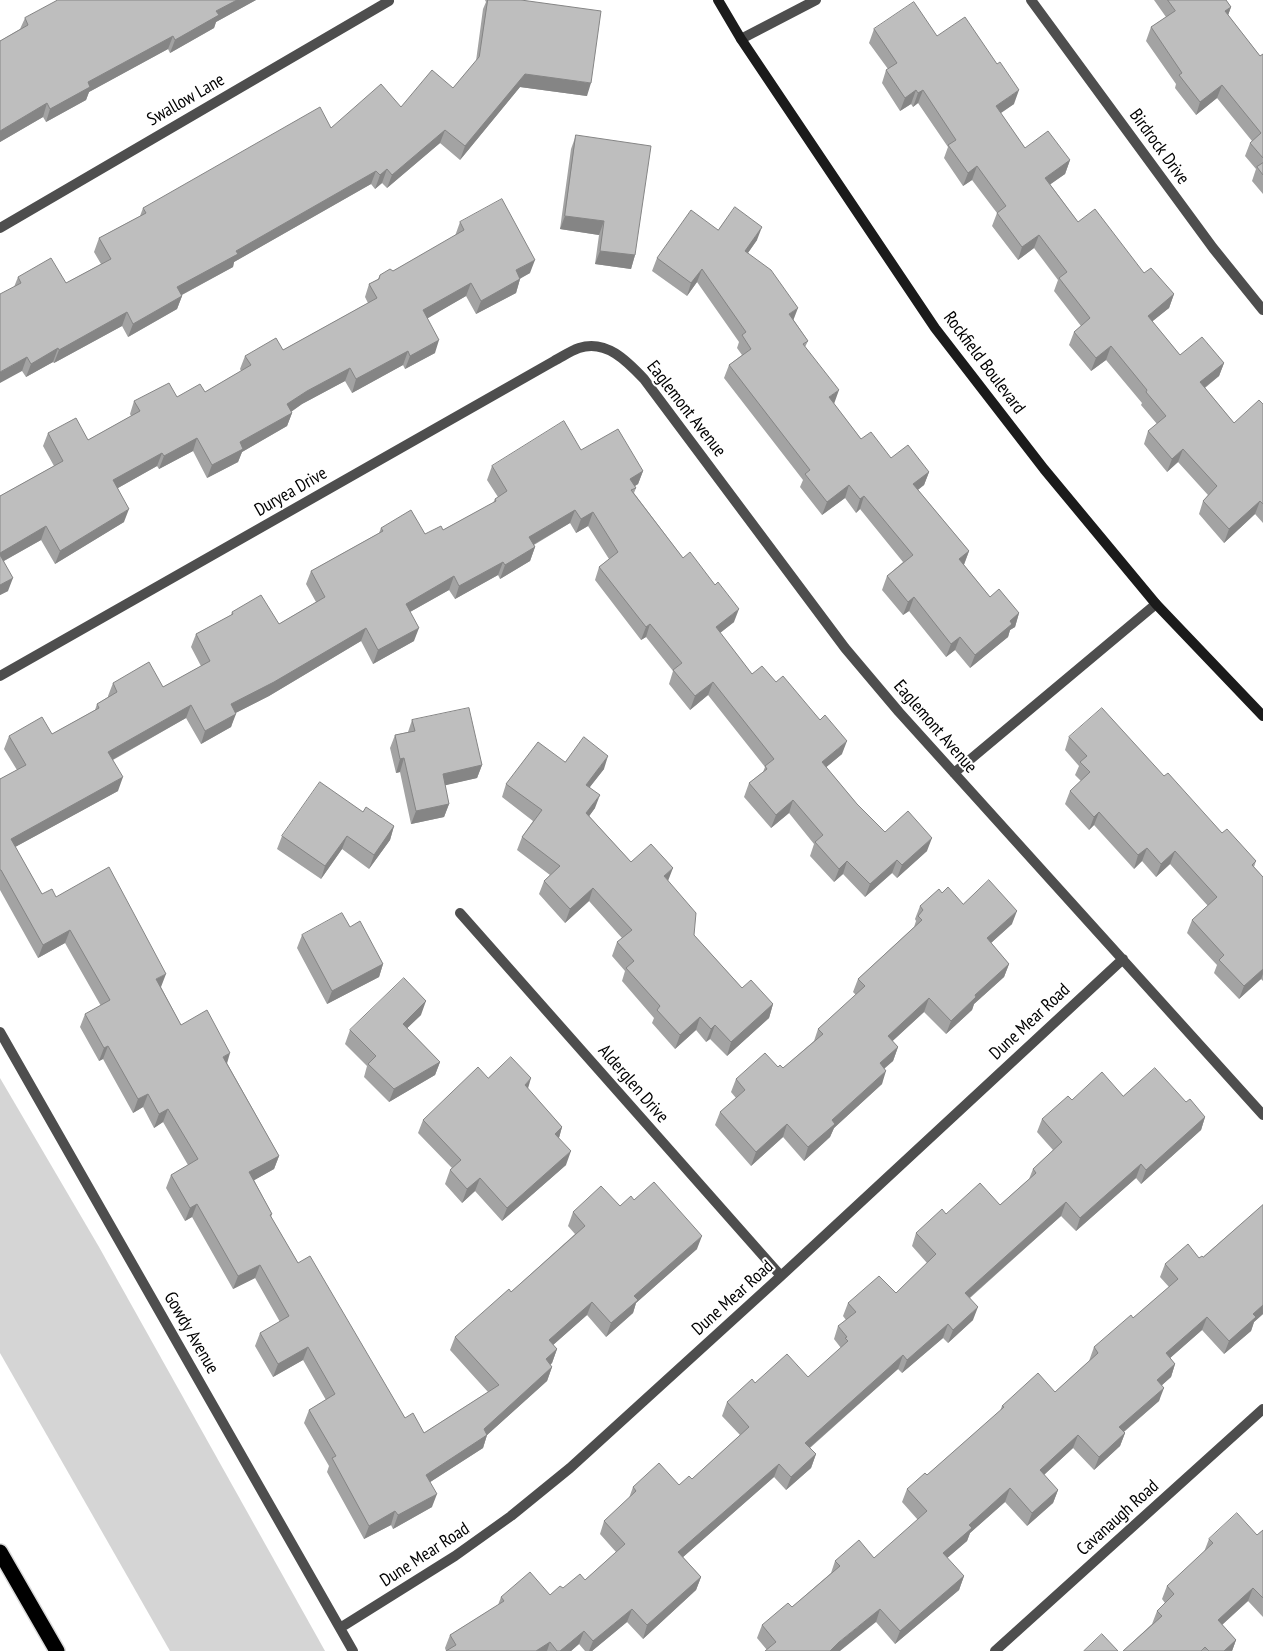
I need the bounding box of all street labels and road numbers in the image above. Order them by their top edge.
street label: Swallow Lane [143,69,229,131]
street label: Birdrock Drive [1124,105,1194,189]
street label: Rockfield Boulevard [939,308,1029,418]
street label: Eaglemont Avenue [642,357,730,461]
street label: Duryea Drive [251,463,331,521]
street label: Eaglemont Avenue [889,676,981,778]
street label: Dune Mear Road [985,979,1075,1065]
street label: Alderglen Drive [593,1040,673,1128]
street label: Dune Mear Road [688,1256,778,1340]
street label: Gowdy Avenue [159,1288,223,1378]
street label: Cavanaugh Road [1073,1476,1163,1560]
street label: Dune Mear Road [376,1518,474,1592]

